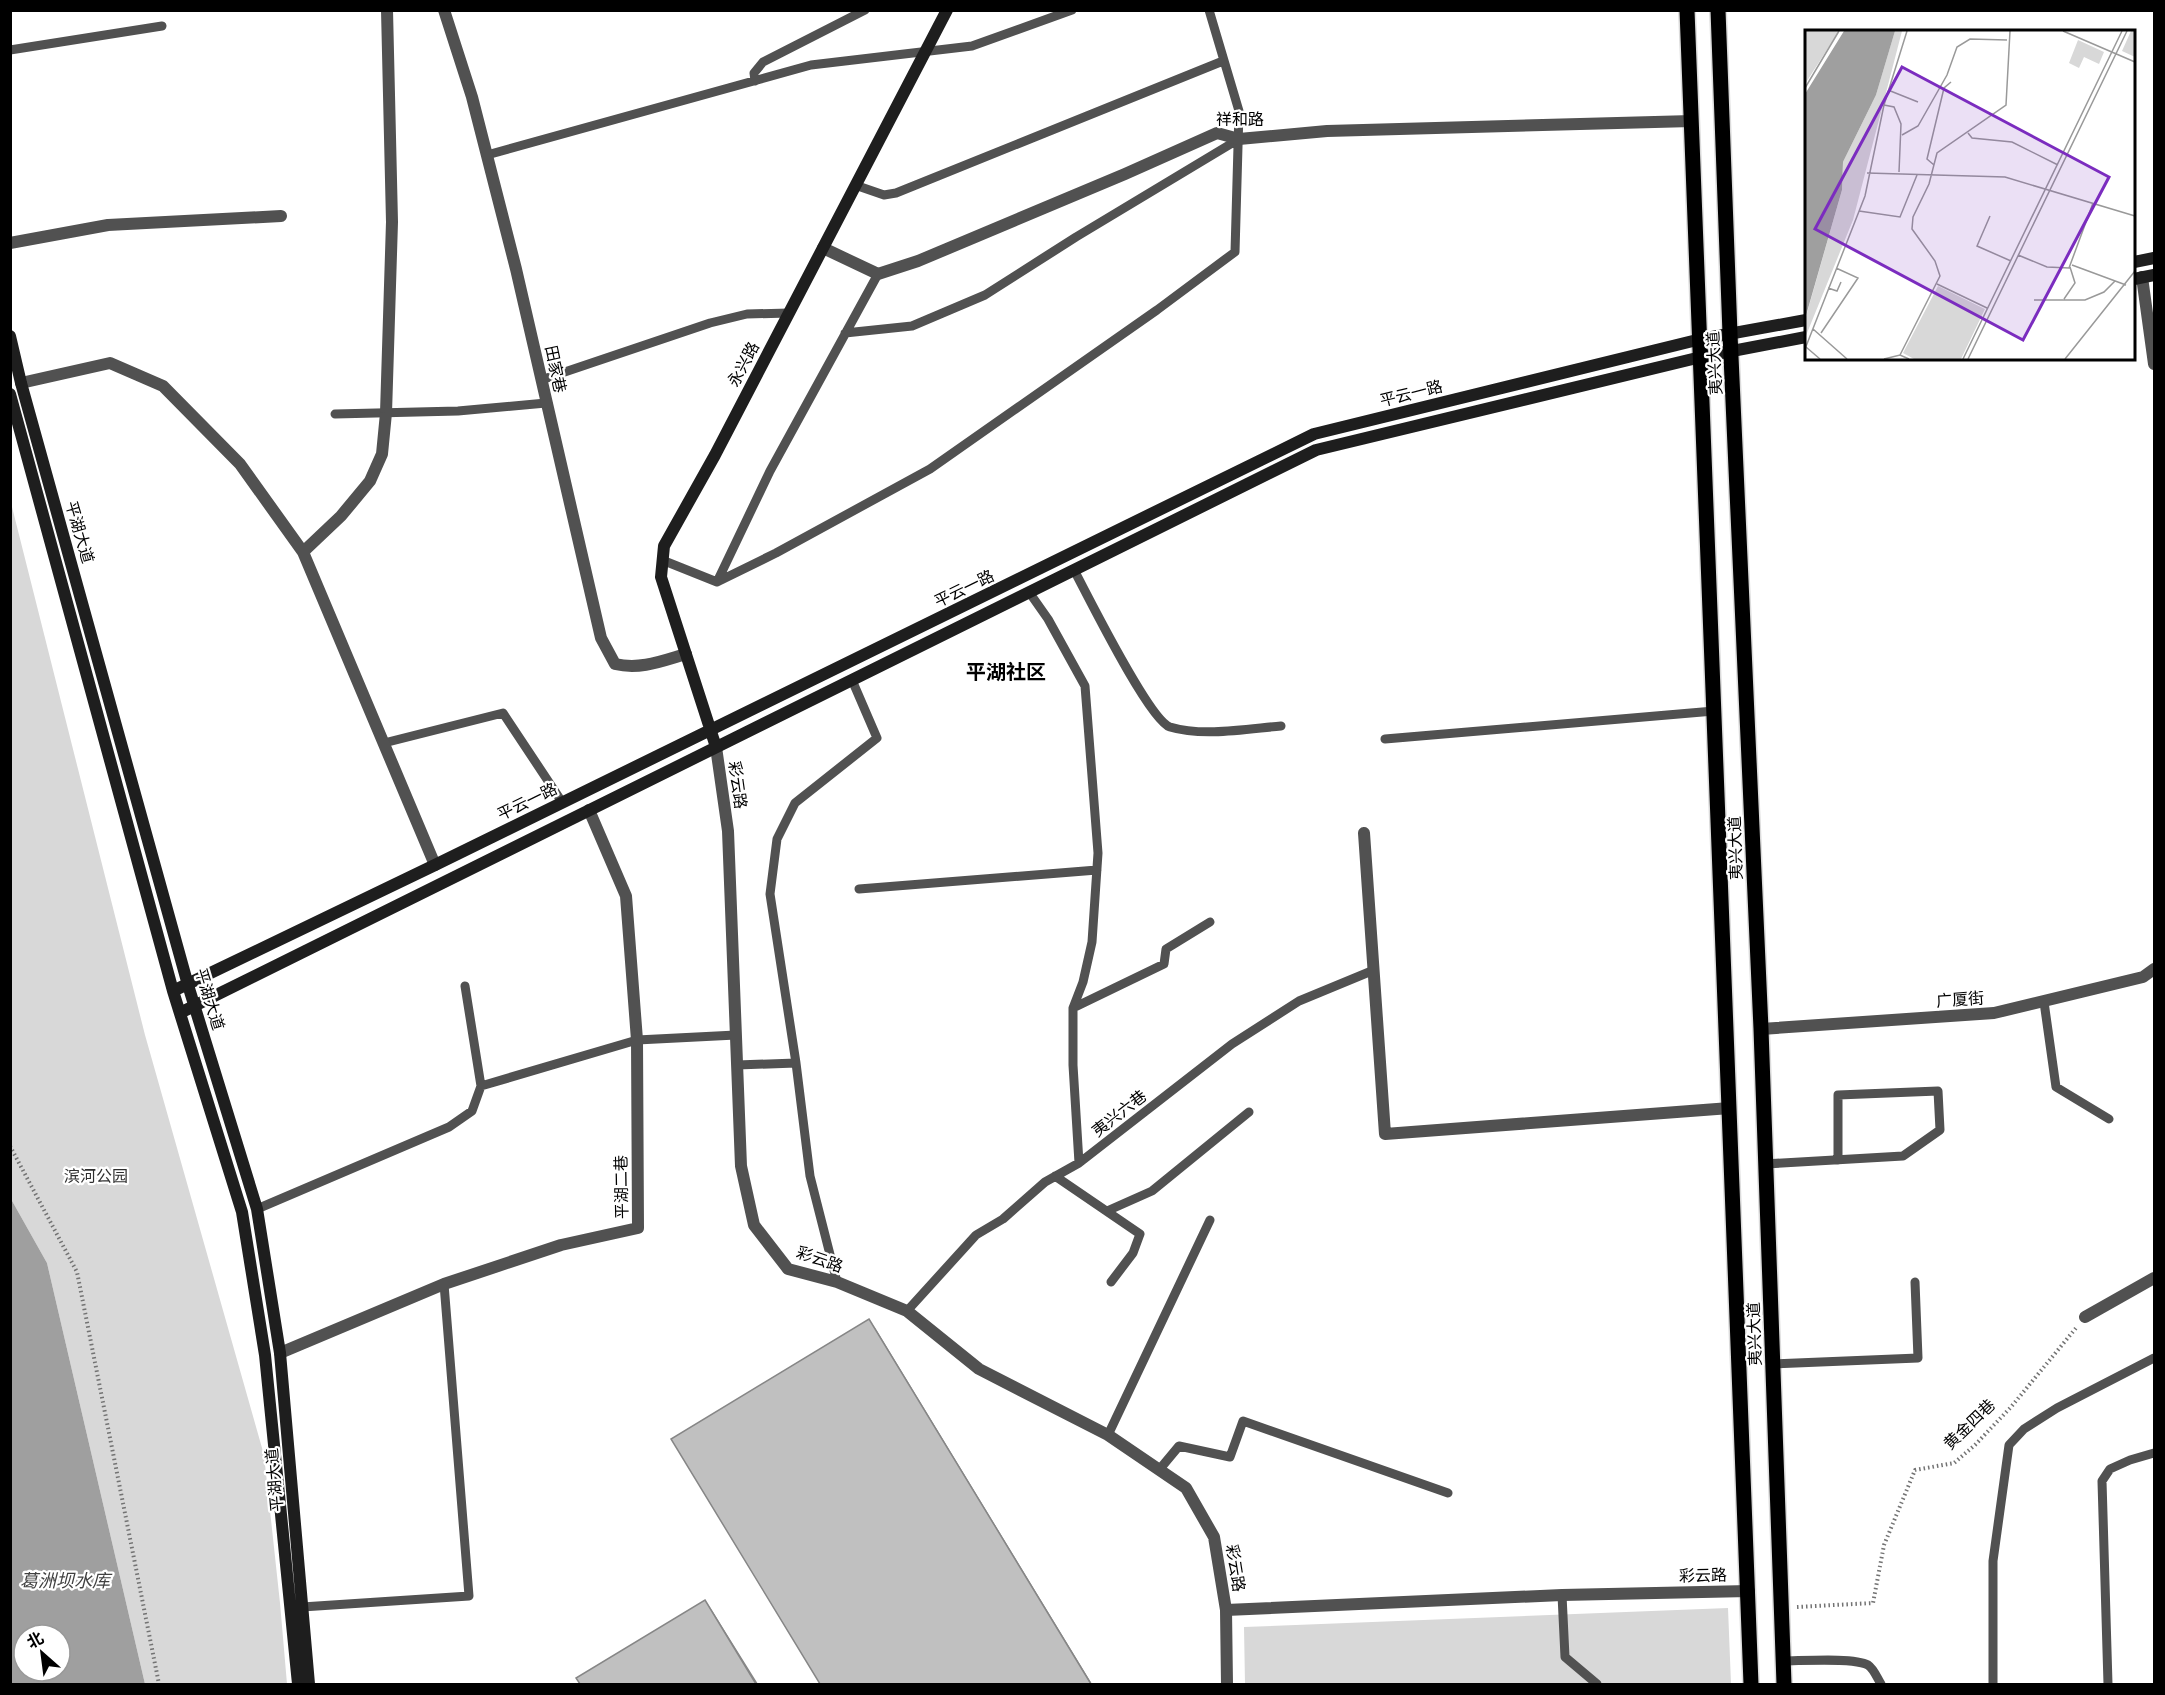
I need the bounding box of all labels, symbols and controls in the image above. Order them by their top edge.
inset map [1805,30,2135,360]
street label: 祥和路 [1216,109,1264,129]
street label: 夷兴大道 [1702,331,1726,395]
street label: 永兴路 [723,338,763,390]
street label: 田家巷 [541,343,571,395]
street label: 平云一路 [1378,376,1444,410]
street label: 平湖大道 [62,498,98,566]
street label: 平云一路 [931,565,997,611]
district label: 平湖社区 [966,658,1046,685]
street label: 彩云路 [725,760,751,810]
street label: 平云一路 [494,778,560,824]
street label: 夷兴大道 [1724,816,1746,880]
street label: 平湖大道 [191,965,229,1033]
street label: 广厦街 [1935,987,1985,1011]
street label: 夷兴六巷 [1088,1085,1150,1141]
street label: 平湖二巷 [610,1155,632,1219]
park label: 滨河公园 [64,1166,128,1186]
street label: 彩云路 [794,1242,846,1276]
street label: 夷兴大道 [1743,1302,1765,1366]
street label: 黄金四巷 [1939,1395,1999,1453]
street label: 平湖大道 [261,1447,287,1513]
street label: 彩云路 [1222,1543,1250,1593]
street label: 彩云路 [1679,1565,1727,1585]
water label: 葛洲坝水库 [20,1569,113,1592]
north arrow [12,1623,72,1683]
text: 北 [23,1627,47,1652]

